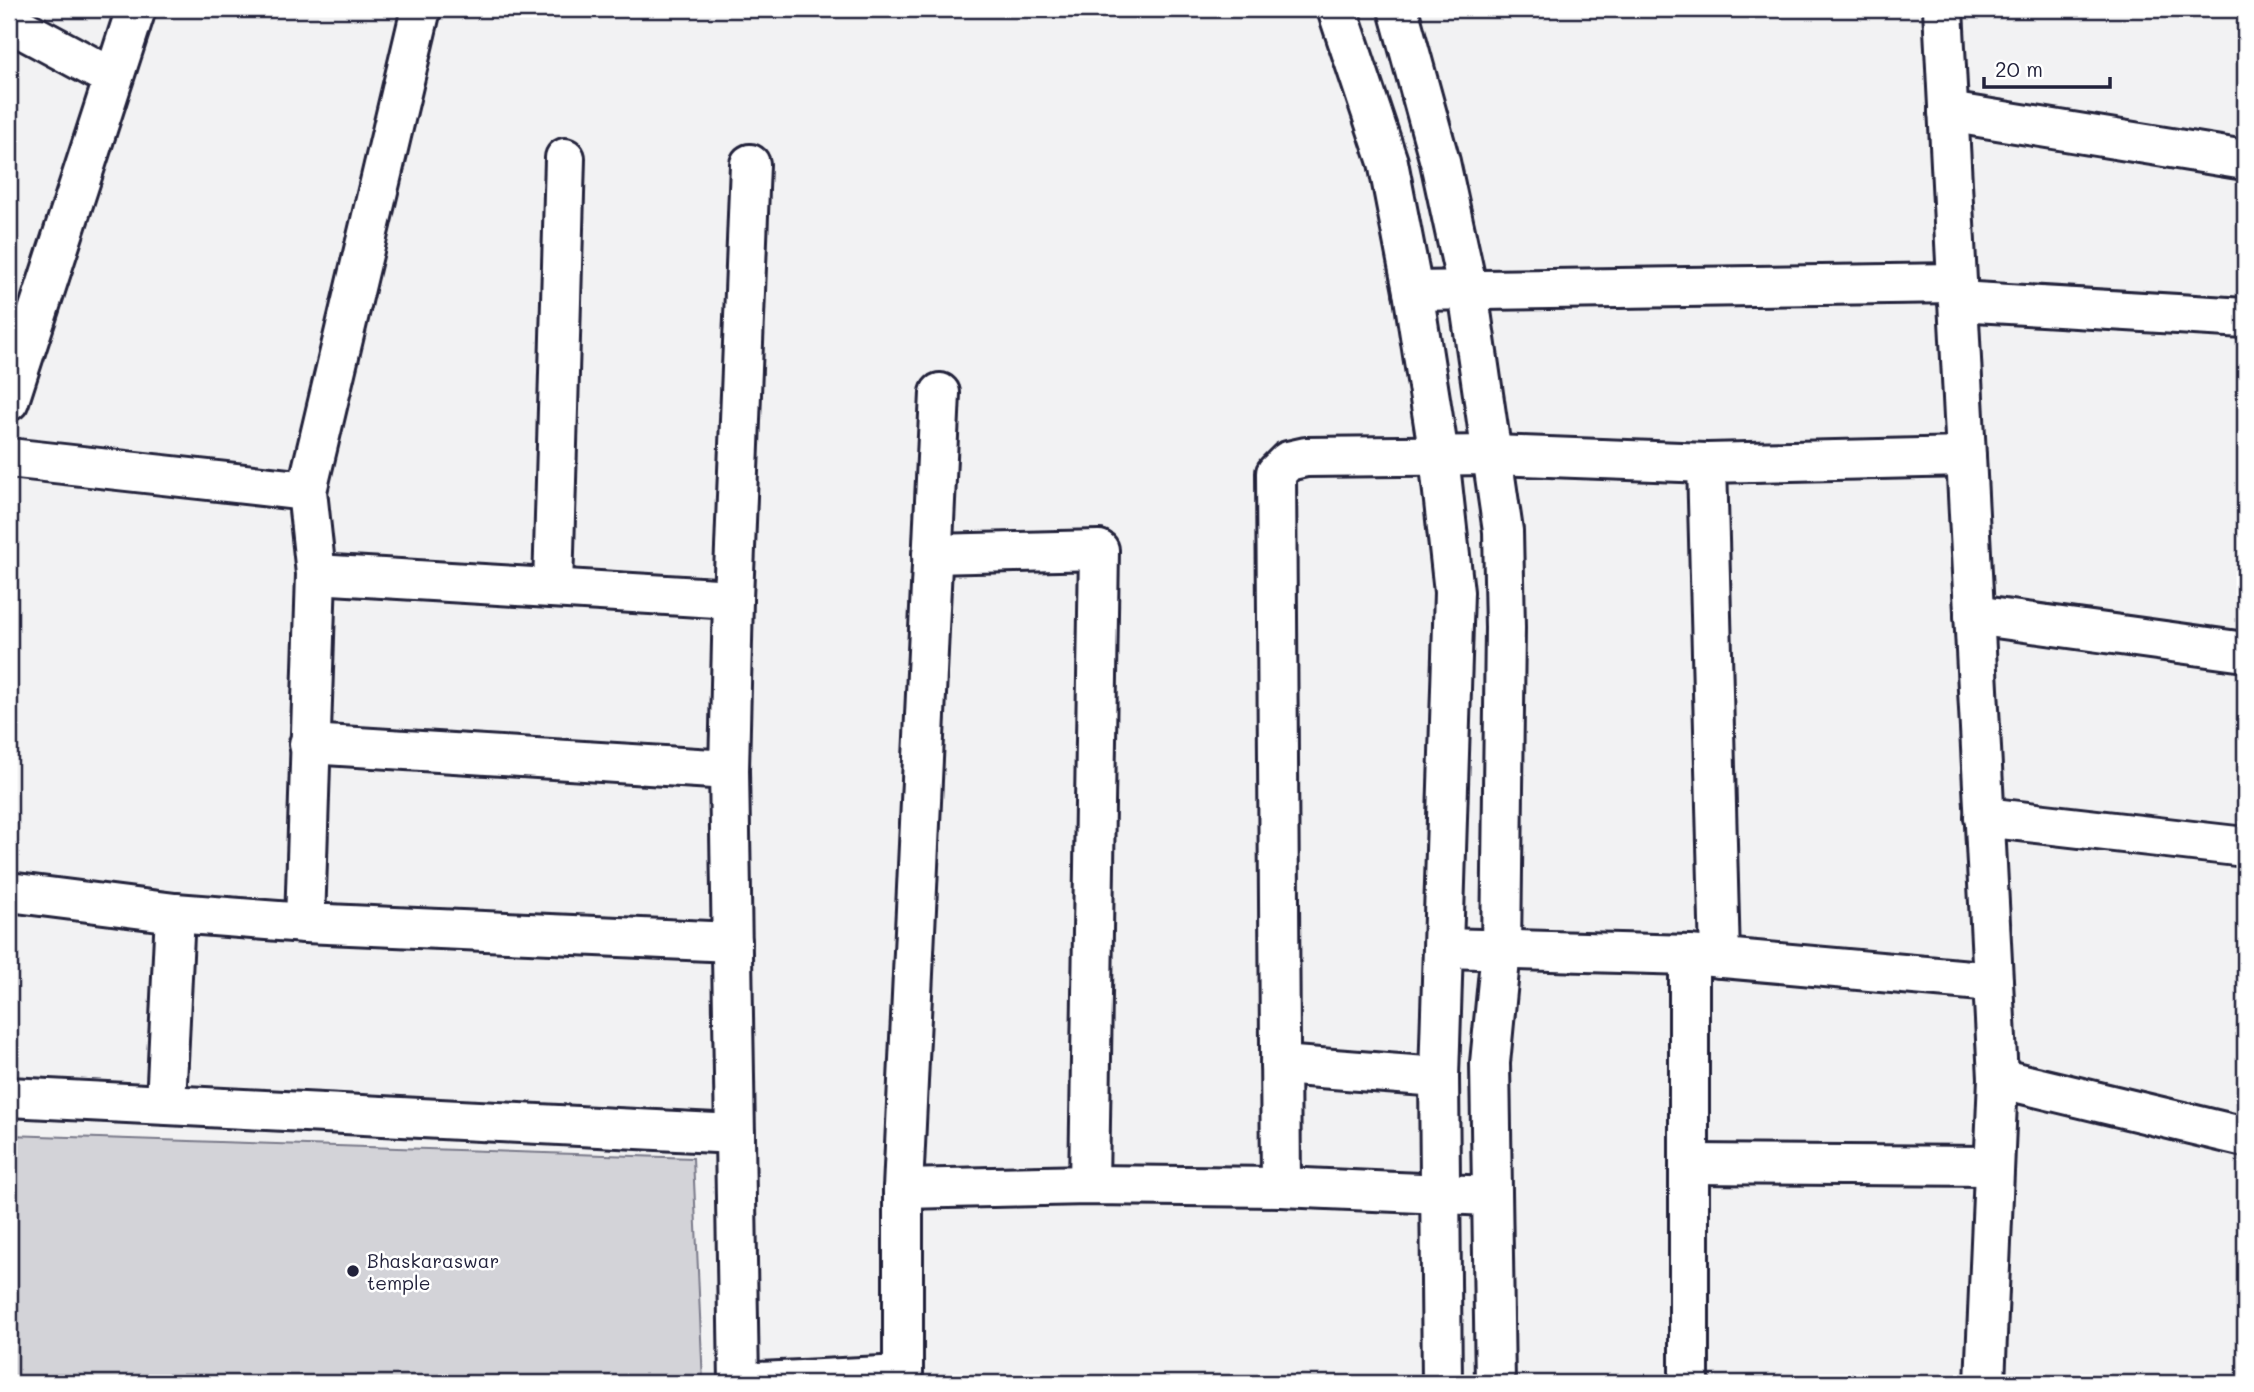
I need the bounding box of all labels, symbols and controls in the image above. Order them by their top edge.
scale bar [1984,46,2110,90]
text: 20 m [1995,55,2043,82]
place label: Bhaskaraswar temple [367,1248,499,1295]
marker: Bhaskaraswar temple [345,1263,361,1279]

